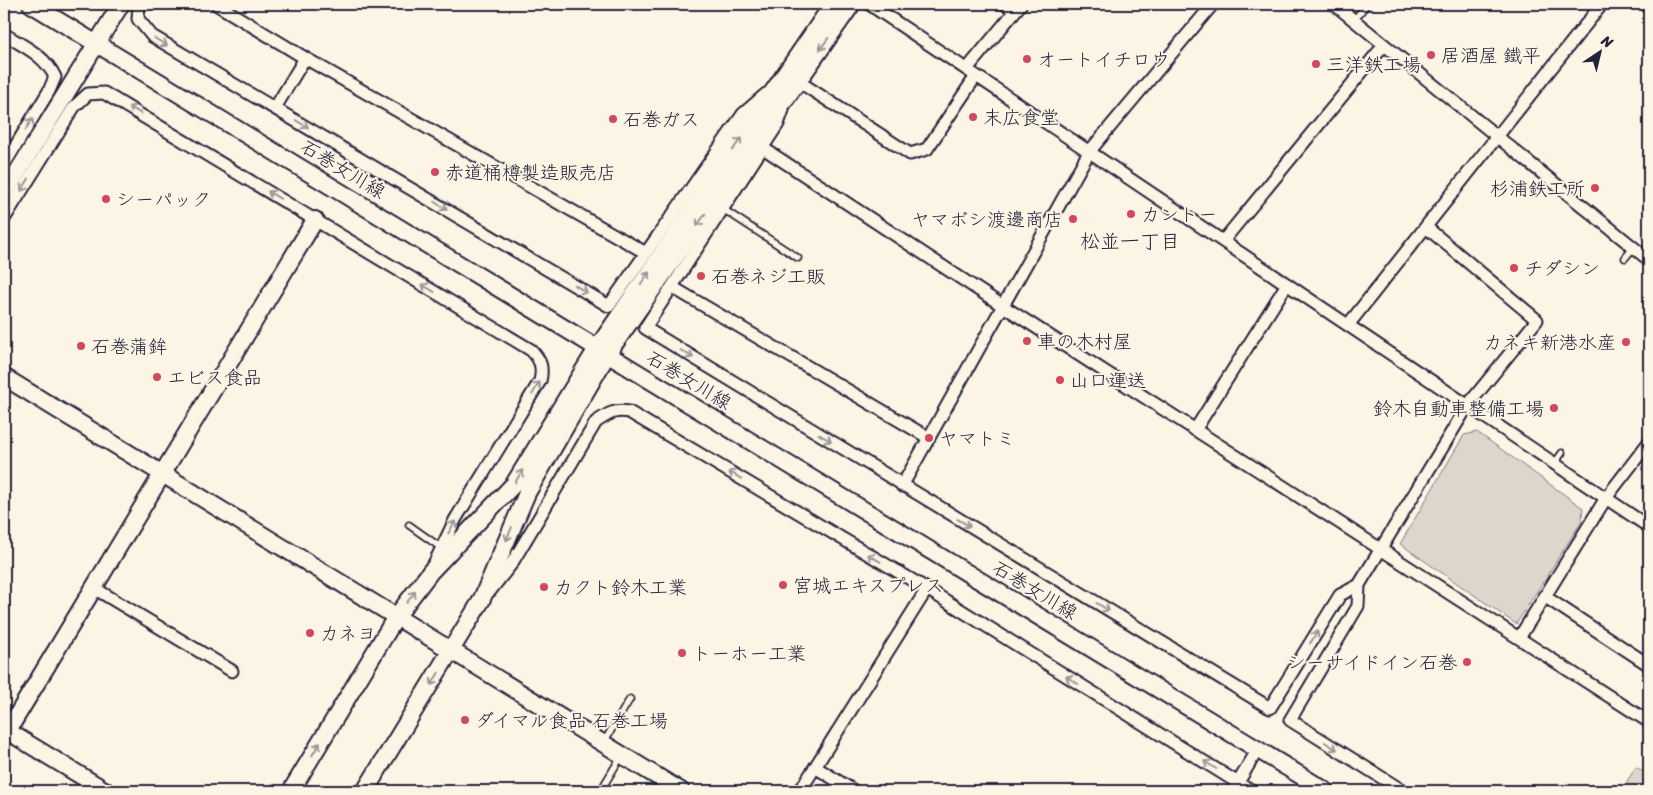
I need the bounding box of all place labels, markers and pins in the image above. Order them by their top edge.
place label: 居酒屋 鐵平 [1441,39,1541,72]
place label: オートイチロウ [1037,43,1170,76]
place label: 三洋鉄工場 [1326,48,1421,81]
marker: 居酒屋 鐵平 [1425,49,1437,61]
marker: オートイチロウ [1021,53,1033,65]
marker: 三洋鉄工場 [1310,58,1322,70]
place label: 末広食堂 [983,101,1059,134]
place label: 石巻ガス [623,103,699,136]
marker: 末広食堂 [967,111,979,123]
marker: 石巻ガス [607,113,619,125]
place label: 赤道桶樽製造販売店 [445,156,616,189]
marker: 赤道桶樽製造販売店 [429,166,441,178]
place label: 杉浦鉄工所 [1490,172,1585,205]
marker: 杉浦鉄工所 [1589,182,1601,194]
place label: シーパック [116,183,211,216]
marker: シーパック [100,193,112,205]
place label: カントー [1141,198,1217,231]
place label: ヤマボシ渡邊商店 [911,203,1063,236]
marker: カントー [1125,208,1137,220]
marker: ヤマボシ渡邊商店 [1067,213,1079,225]
place label: チダシン [1524,252,1600,285]
place label: 石巻ネジ工販 [711,260,825,293]
marker: チダシン [1508,262,1520,274]
marker: 石巻ネジ工販 [695,270,707,282]
place label: 車の木村屋 [1037,325,1132,358]
place label: カネキ新港水産 [1483,326,1616,359]
place label: 石巻蒲鉾 [91,330,167,363]
marker: 車の木村屋 [1021,335,1033,347]
marker: カネキ新港水産 [1620,336,1632,348]
marker: 石巻蒲鉾 [75,340,87,352]
place label: エビス食品 [167,361,262,394]
place label: 山口運送 [1070,364,1146,397]
marker: エビス食品 [151,371,163,383]
marker: 山口運送 [1054,374,1066,386]
place label: 鈴木自動車整備工場 [1373,392,1544,425]
marker: 鈴木自動車整備工場 [1548,402,1560,414]
place label: ヤマトミ [939,422,1015,455]
marker: ヤマトミ [923,432,935,444]
place label: 宮城エキスプレス [793,569,944,602]
place label: カクト鈴木工業 [554,571,687,604]
marker: 宮城エキスプレス [777,579,789,591]
marker: カクト鈴木工業 [538,581,550,593]
place label: カネヨ [320,617,377,650]
marker: カネヨ [304,627,316,639]
place label: トーホー工業 [692,637,806,670]
place label: シーサイドイン石巻 [1286,646,1457,679]
marker: トーホー工業 [676,647,688,659]
marker: シーサイドイン石巻 [1461,656,1473,668]
place label: ダイマル食品 石巻工場 [475,704,668,737]
marker: ダイマル食品 石巻工場 [459,714,471,726]

